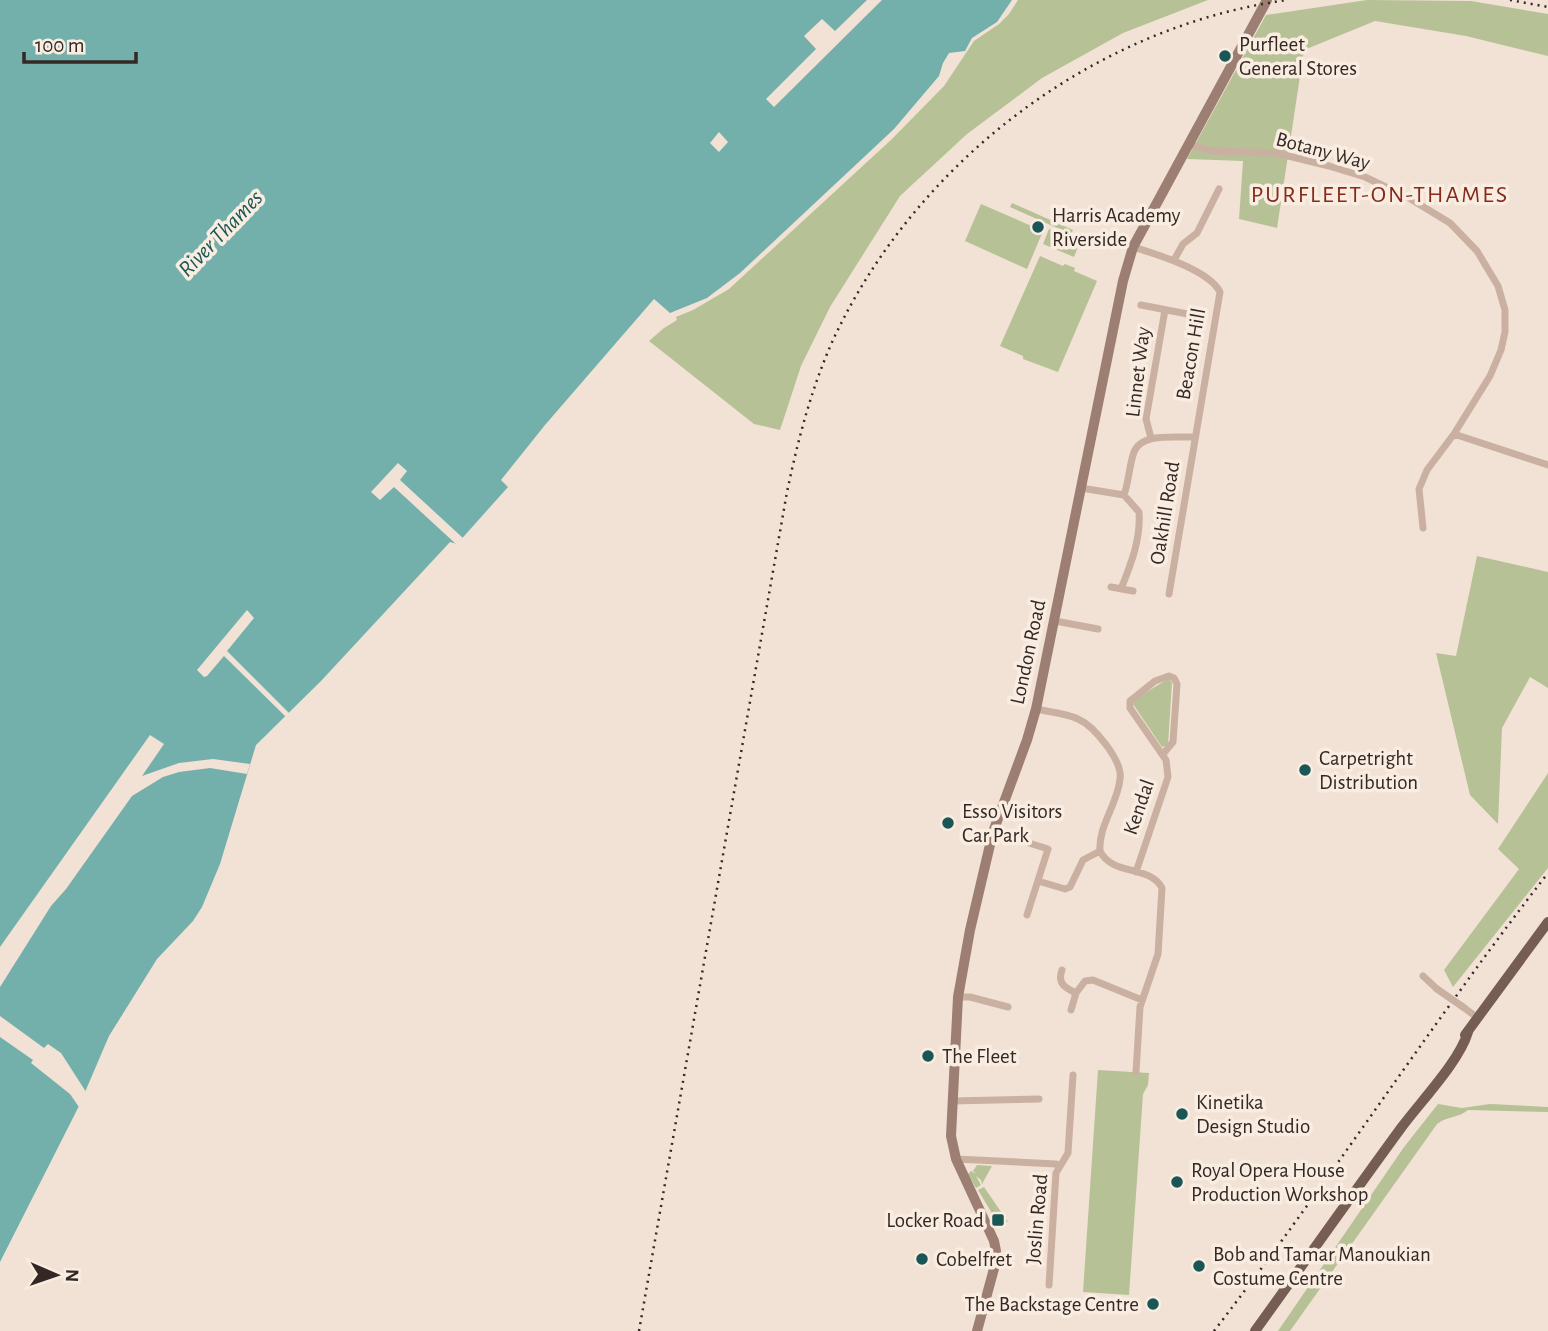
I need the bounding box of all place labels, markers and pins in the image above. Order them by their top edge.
place label: Purfleet General Stores [1239,34,1357,79]
marker: Purfleet General Stores [1217,48,1233,64]
place label: Harris Academy Riverside [1052,205,1181,250]
marker: Harris Academy Riverside [1030,219,1046,235]
place label: Carpetright Distribution [1319,748,1418,793]
marker: Carpetright Distribution [1297,762,1313,778]
place label: Esso Visitors Car Park [962,801,1062,846]
marker: Esso Visitors Car Park [940,815,956,831]
place label: The Fleet [942,1046,1017,1067]
marker: The Fleet [920,1048,936,1064]
place label: Kinetika Design Studio [1196,1092,1310,1137]
marker: Kinetika Design Studio [1174,1106,1190,1122]
place label: Royal Opera House Production Workshop [1191,1160,1369,1205]
marker: Royal Opera House Production Workshop [1169,1174,1185,1190]
place label: Locker Road [886,1210,984,1231]
marker: Locker Road [990,1212,1006,1228]
place label: Bob and Tamar Manoukian Costume Centre [1213,1244,1431,1289]
place label: Cobelfret [936,1249,1012,1270]
marker: Cobelfret [914,1251,930,1267]
marker: Bob and Tamar Manoukian Costume Centre [1191,1258,1207,1274]
place label: The Backstage Centre [965,1294,1139,1315]
marker: The Backstage Centre [1145,1296,1161,1312]

